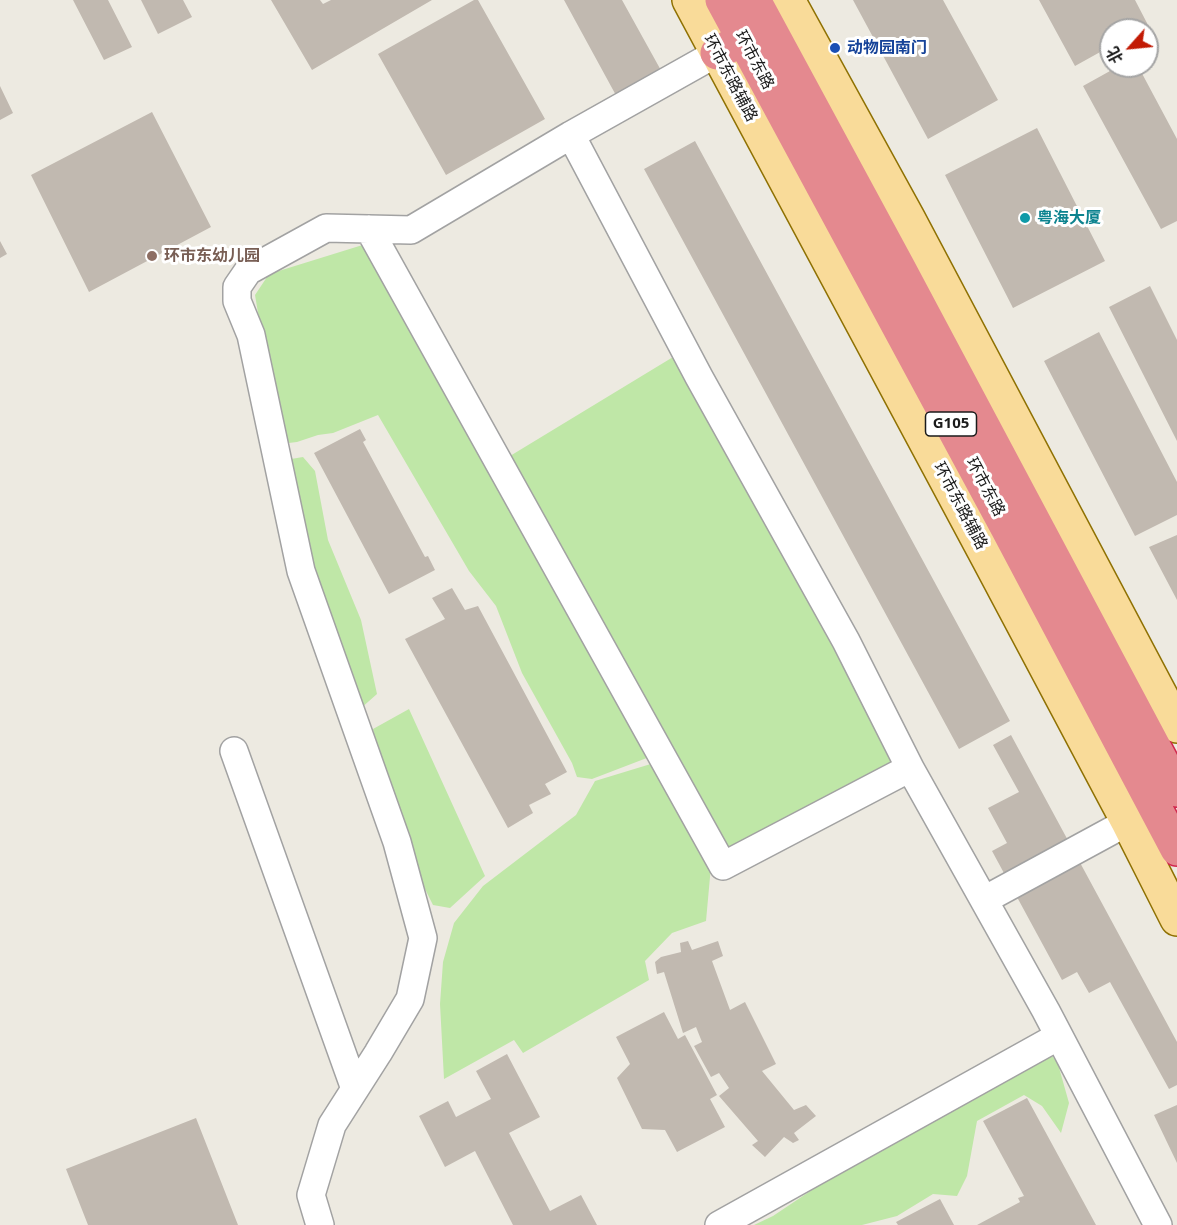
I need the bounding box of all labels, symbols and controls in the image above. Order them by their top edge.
north arrow [1099,18,1159,78]
street label: 环市东路 [731,27,777,93]
street label: 环市东路辅路 [699,31,761,125]
place label: 动物园南门 [847,38,927,58]
marker: 动物园南门 [828,41,842,55]
text: 北 [1101,43,1128,67]
place label: 粤海大厦 [1037,208,1101,228]
marker: 粤海大厦 [1018,211,1032,225]
place label: 环市东幼儿园 [164,246,260,266]
marker: 环市东幼儿园 [145,249,159,263]
road number: G105 [926,412,976,436]
street label: 环市东路 [962,454,1008,520]
street label: 环市东路辅路 [929,459,991,553]

